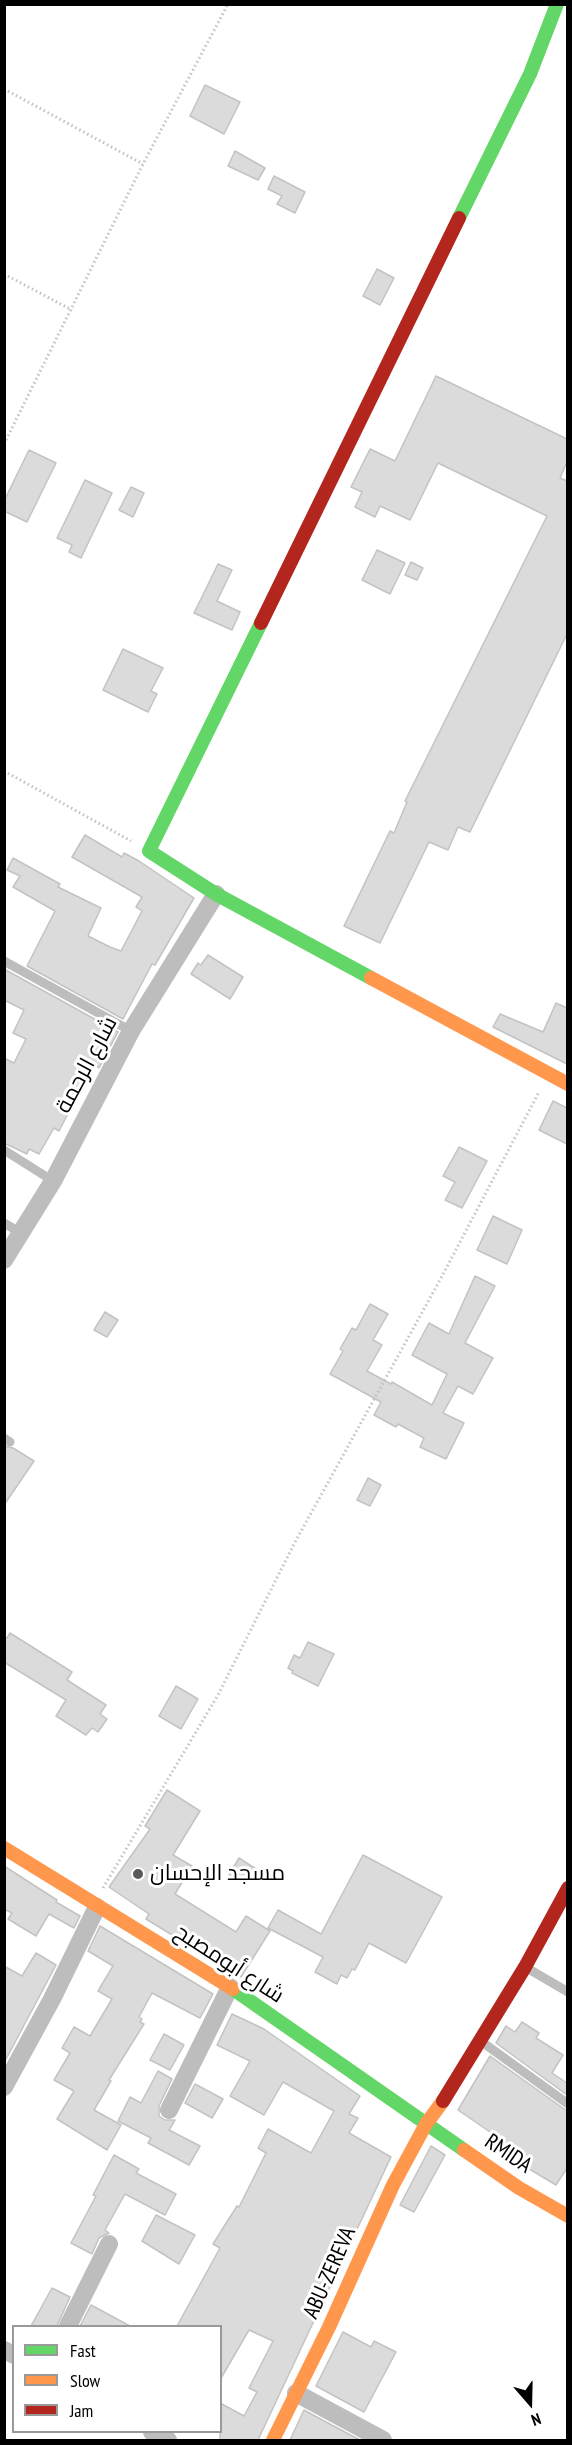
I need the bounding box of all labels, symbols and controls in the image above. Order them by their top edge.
street label: شارع الرحمة [51,1012,123,1118]
place label: مسجد الإحسان [150,1861,285,1887]
marker: مسجد الإحسان [131,1867,145,1881]
street label: شارع أبومصبح [169,1919,289,2009]
street label: RMIDA [479,2129,537,2179]
street label: ABU-ZEREVA [298,2223,362,2323]
legend [12,2325,222,2433]
text: Fast [70,2339,96,2362]
text: Slow [70,2369,100,2392]
north arrow [500,2373,560,2433]
text: Jam [70,2399,93,2422]
text: N [529,2409,544,2431]

